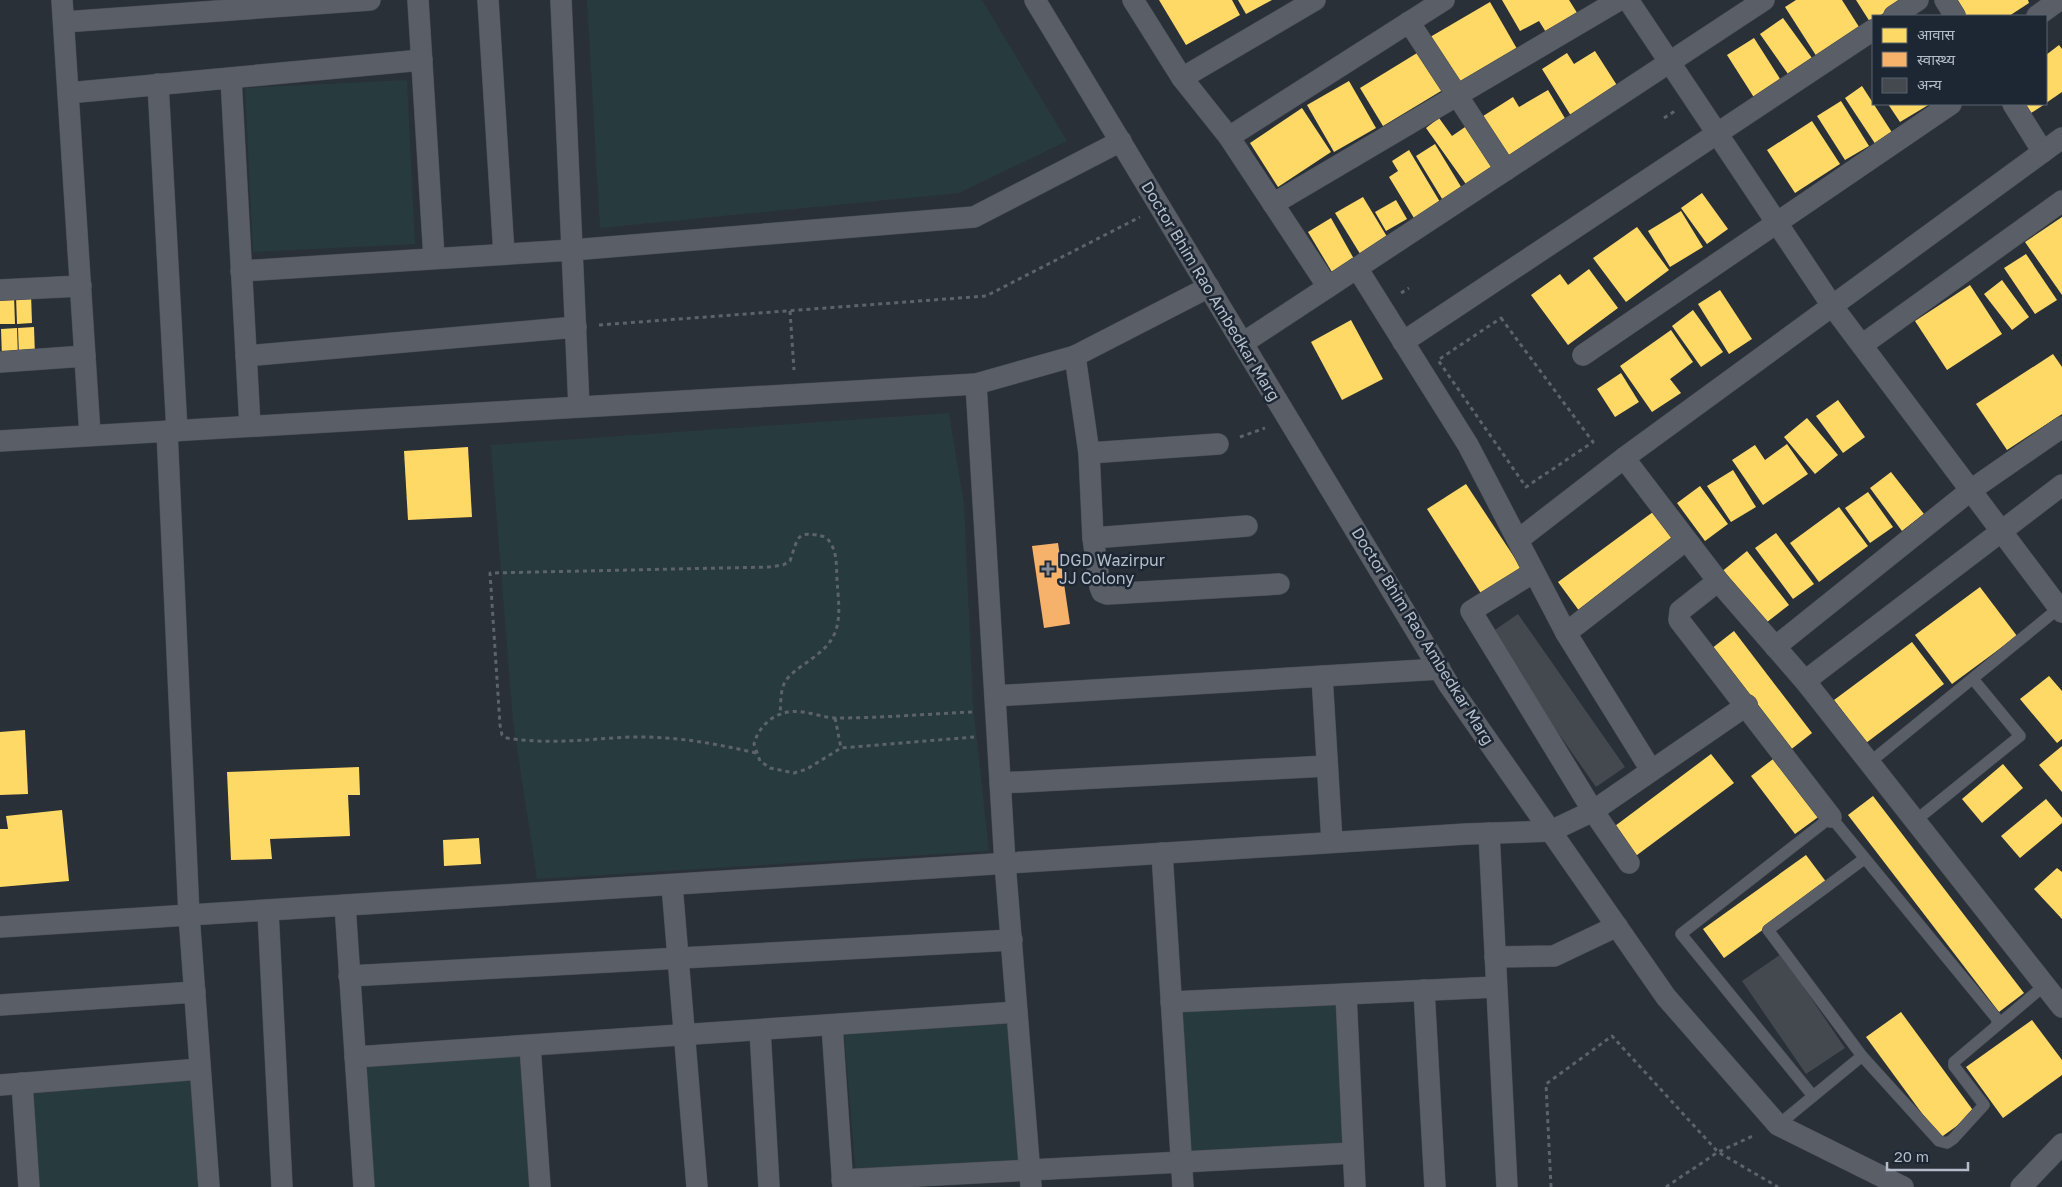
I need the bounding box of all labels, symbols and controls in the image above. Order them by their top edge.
legend [1872,15,2047,105]
text: आवास [1917,25,1956,43]
text: स्वास्थ्य [1917,50,1955,68]
text: अन्य [1917,75,1942,93]
street label: Doctor Bhim Rao Ambedkar Marg [1137,177,1285,405]
street label: Doctor Bhim Rao Ambedkar Marg [1348,523,1498,749]
place label: DGD Wazirpur JJ Colony [1059,550,1165,588]
marker: DGD Wazirpur JJ Colony [1041,562,1055,576]
scale bar [1887,1140,1968,1172]
text: 20 m [1894,1147,1929,1165]

